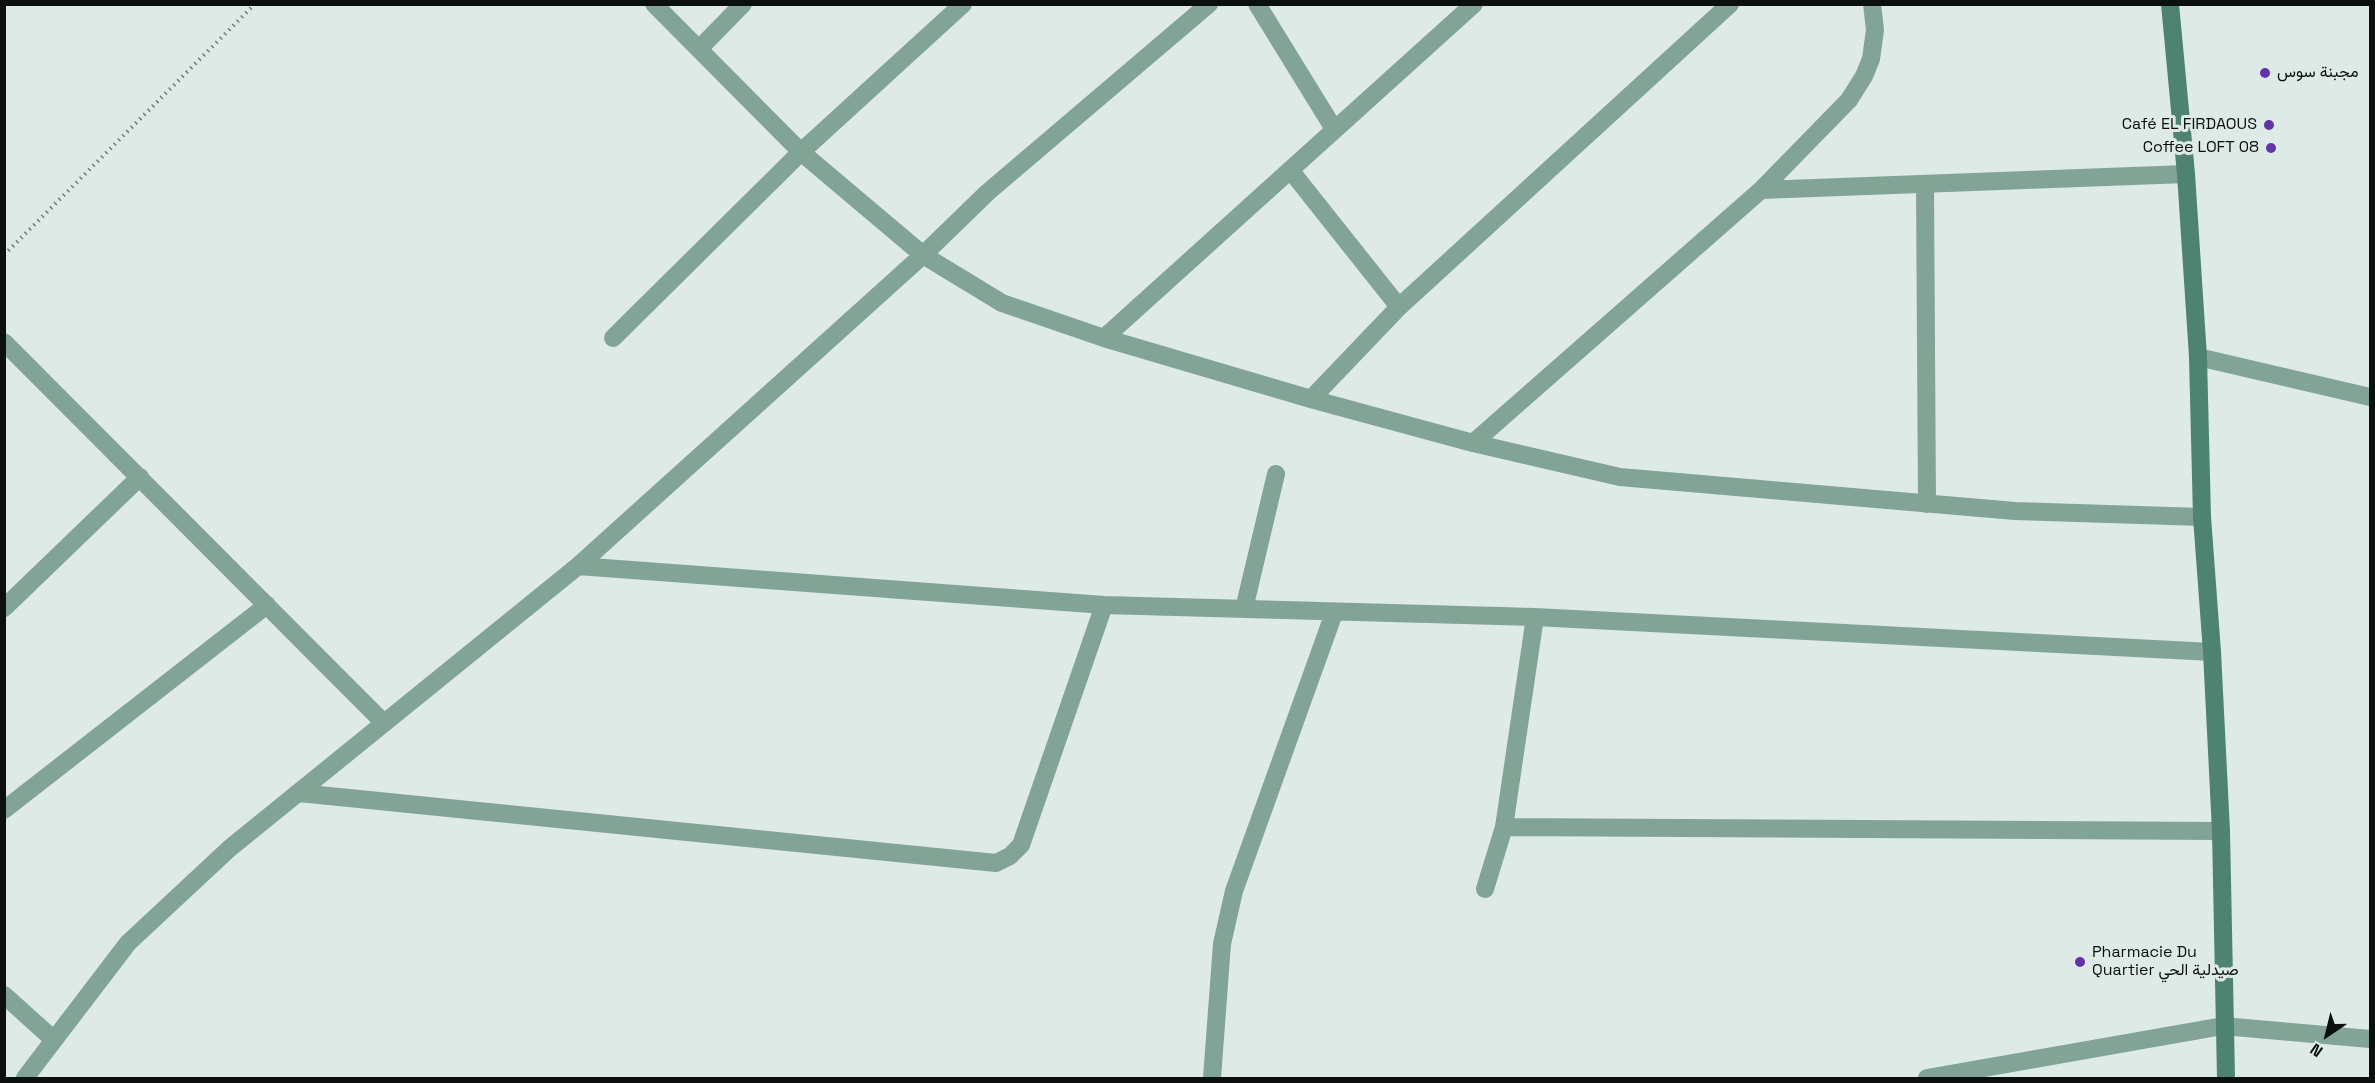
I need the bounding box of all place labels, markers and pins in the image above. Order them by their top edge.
place label: مجبنة سوس [2277,63,2358,83]
marker: مجبنة سوس [2258,66,2272,80]
place label: Café EL FIRDAOUS [2122,115,2257,135]
marker: Café EL FIRDAOUS [2262,118,2276,132]
place label: Coffee LOFT 08 [2143,138,2259,158]
marker: Coffee LOFT 08 [2264,141,2278,155]
place label: Pharmacie Du Quartier صيدلية الحي [2092,943,2239,981]
marker: Pharmacie Du Quartier صيدلية الحي [2073,955,2087,969]

